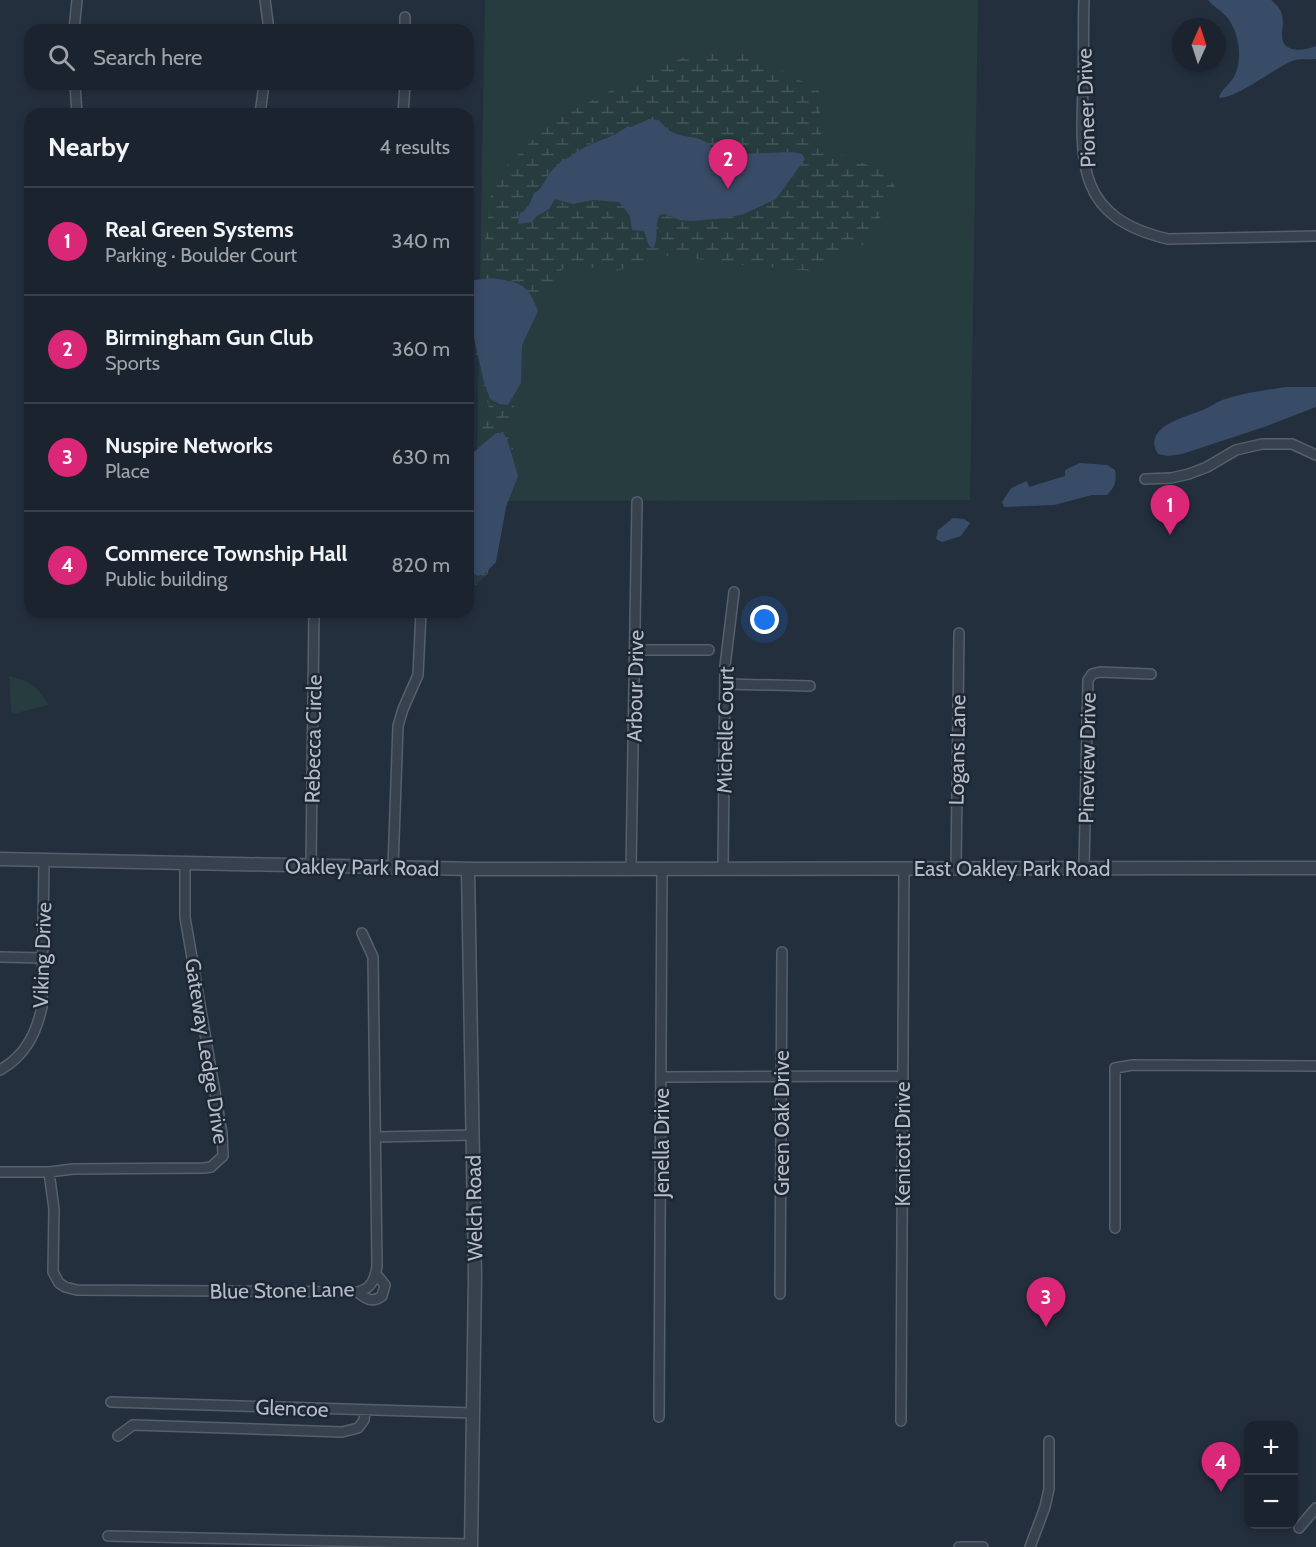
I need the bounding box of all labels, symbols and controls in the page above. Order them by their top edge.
north arrow [1172,18,1226,72]
search box [24,24,474,90]
icon: search [45,41,78,74]
text: Search here [93,44,202,71]
street label: Pioneer Drive [1071,48,1101,168]
text: Nearby [48,131,129,163]
text: 4 results [379,135,450,159]
pin: 2 [708,140,748,189]
text: Real Green Systems [105,216,294,243]
text: 1 [64,229,71,253]
text: 340 m [392,229,450,253]
text: Parking · Boulder Court [105,243,297,267]
text: Birmingham Gun Club [105,324,313,351]
text: 2 [62,337,73,361]
text: 360 m [392,337,450,361]
text: Sports [105,351,160,375]
text: Nuspire Networks [105,432,273,459]
text: 3 [62,445,73,469]
text: 630 m [392,445,450,469]
text: Place [105,459,150,483]
pin: 1 [1150,486,1190,535]
text: Commerce Township Hall [105,540,347,567]
text: 4 [61,553,74,577]
text: 820 m [391,553,450,577]
text: Public building [105,567,227,591]
your location [750,605,779,634]
street label: Arbour Drive [622,629,648,742]
street label: Michelle Court [711,666,739,794]
street label: Rebecca Circle [299,674,327,804]
street label: Pineview Drive [1073,692,1101,824]
street label: Logans Lane [944,694,970,806]
street label: Oakley Park Road [285,853,439,881]
street label: East Oakley Park Road [914,856,1110,881]
street label: Viking Drive [28,901,56,1008]
street label: Gateway Ledge Drive [180,956,234,1146]
street label: Green Oak Drive [769,1050,794,1196]
street label: Kenicott Drive [890,1081,915,1206]
street label: Jenella Drive [649,1088,674,1199]
street label: Welch Road [461,1155,487,1261]
street label: Blue Stone Lane [209,1276,355,1304]
pin: 3 [1026,1278,1066,1327]
street label: Glencoe [255,1394,329,1422]
map controls [1244,1421,1298,1529]
button: + [1244,1421,1298,1475]
pin: 4 [1202,1442,1240,1492]
button: − [1244,1475,1298,1529]

